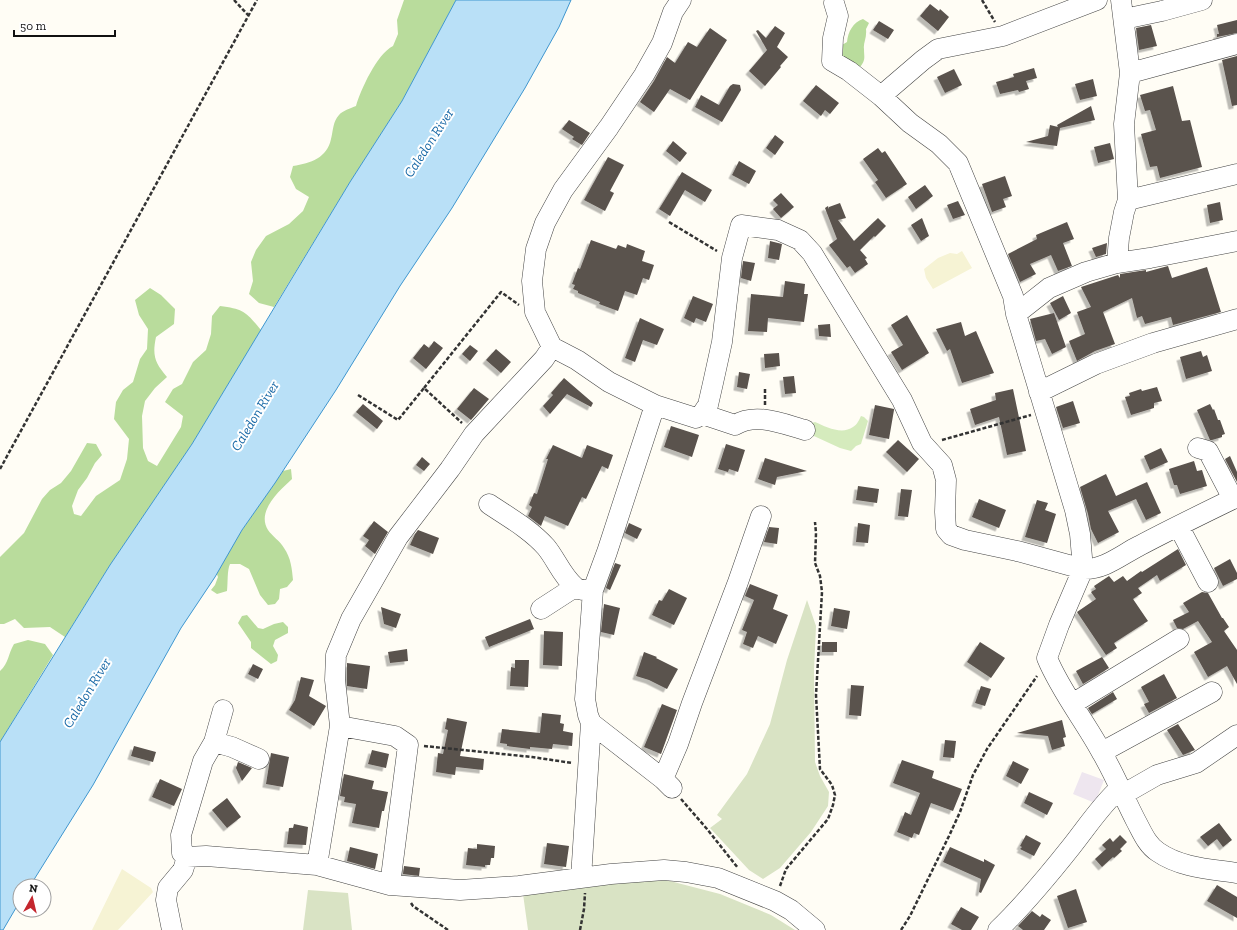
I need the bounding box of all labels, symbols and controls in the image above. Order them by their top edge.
scale bar [14,12,115,38]
text: 50 m [20,19,47,33]
water label: Caledon River [400,105,458,181]
water label: Caledon River [227,378,283,454]
water label: Caledon River [59,655,115,731]
north arrow [12,878,52,918]
text: N [28,882,39,896]

